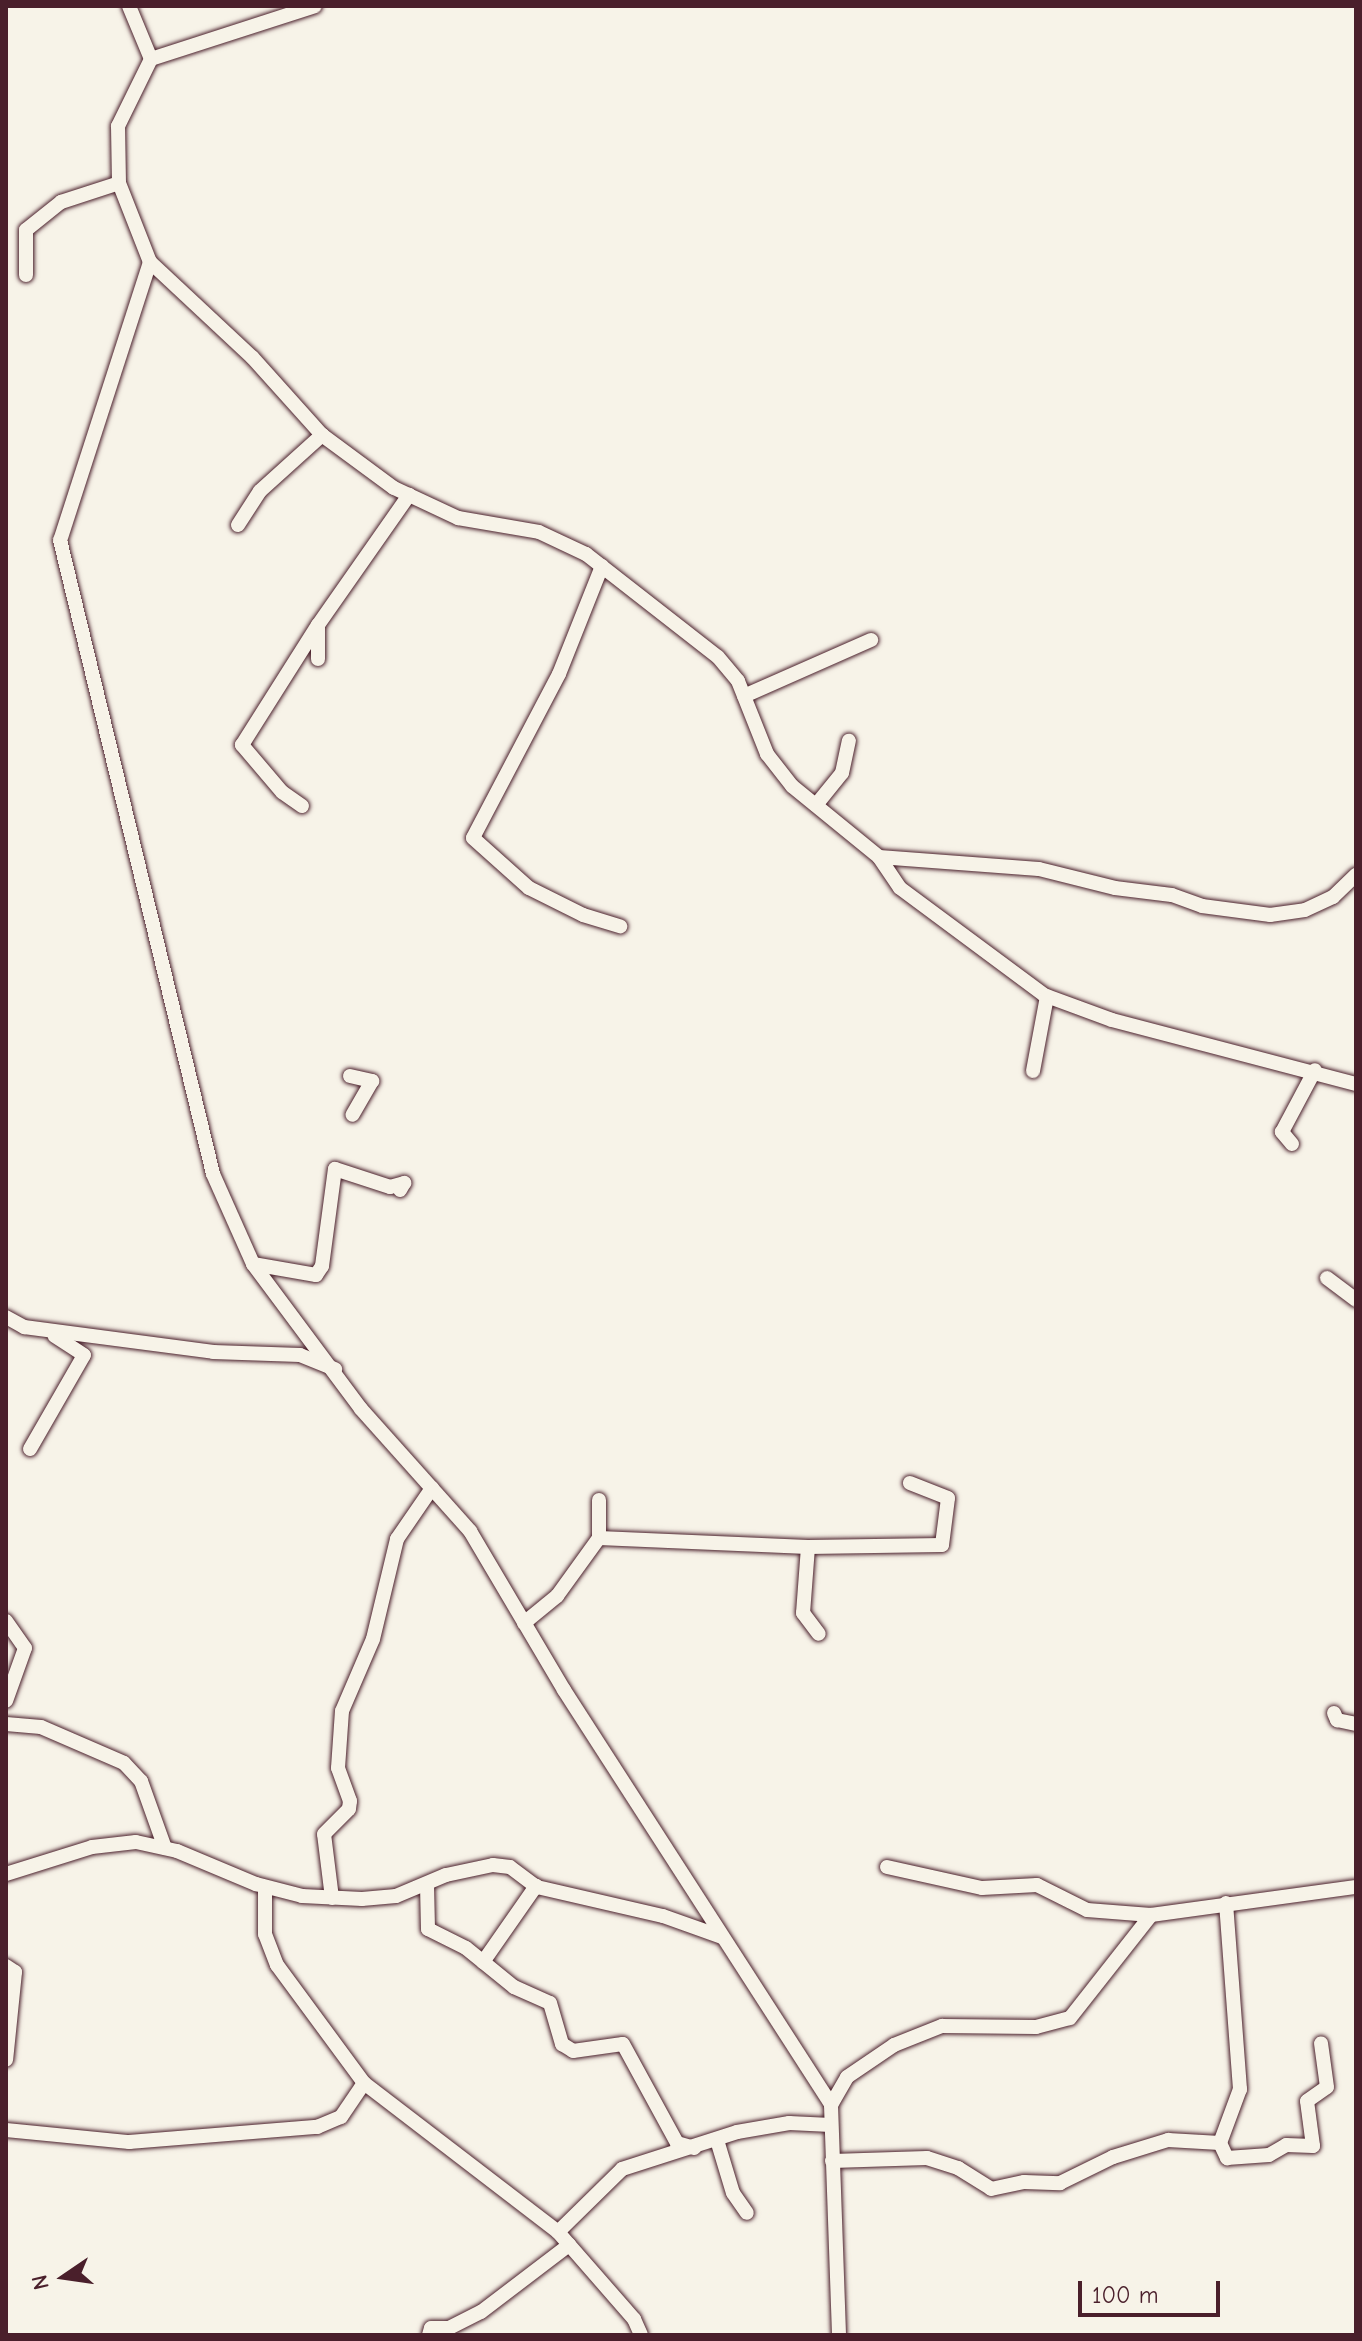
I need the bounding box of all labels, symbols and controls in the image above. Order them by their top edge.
north arrow [24,2237,104,2317]
scale bar [1082,2265,1224,2315]
text: N [26,2272,55,2292]
text: 100 m [1092,2281,1159,2309]

